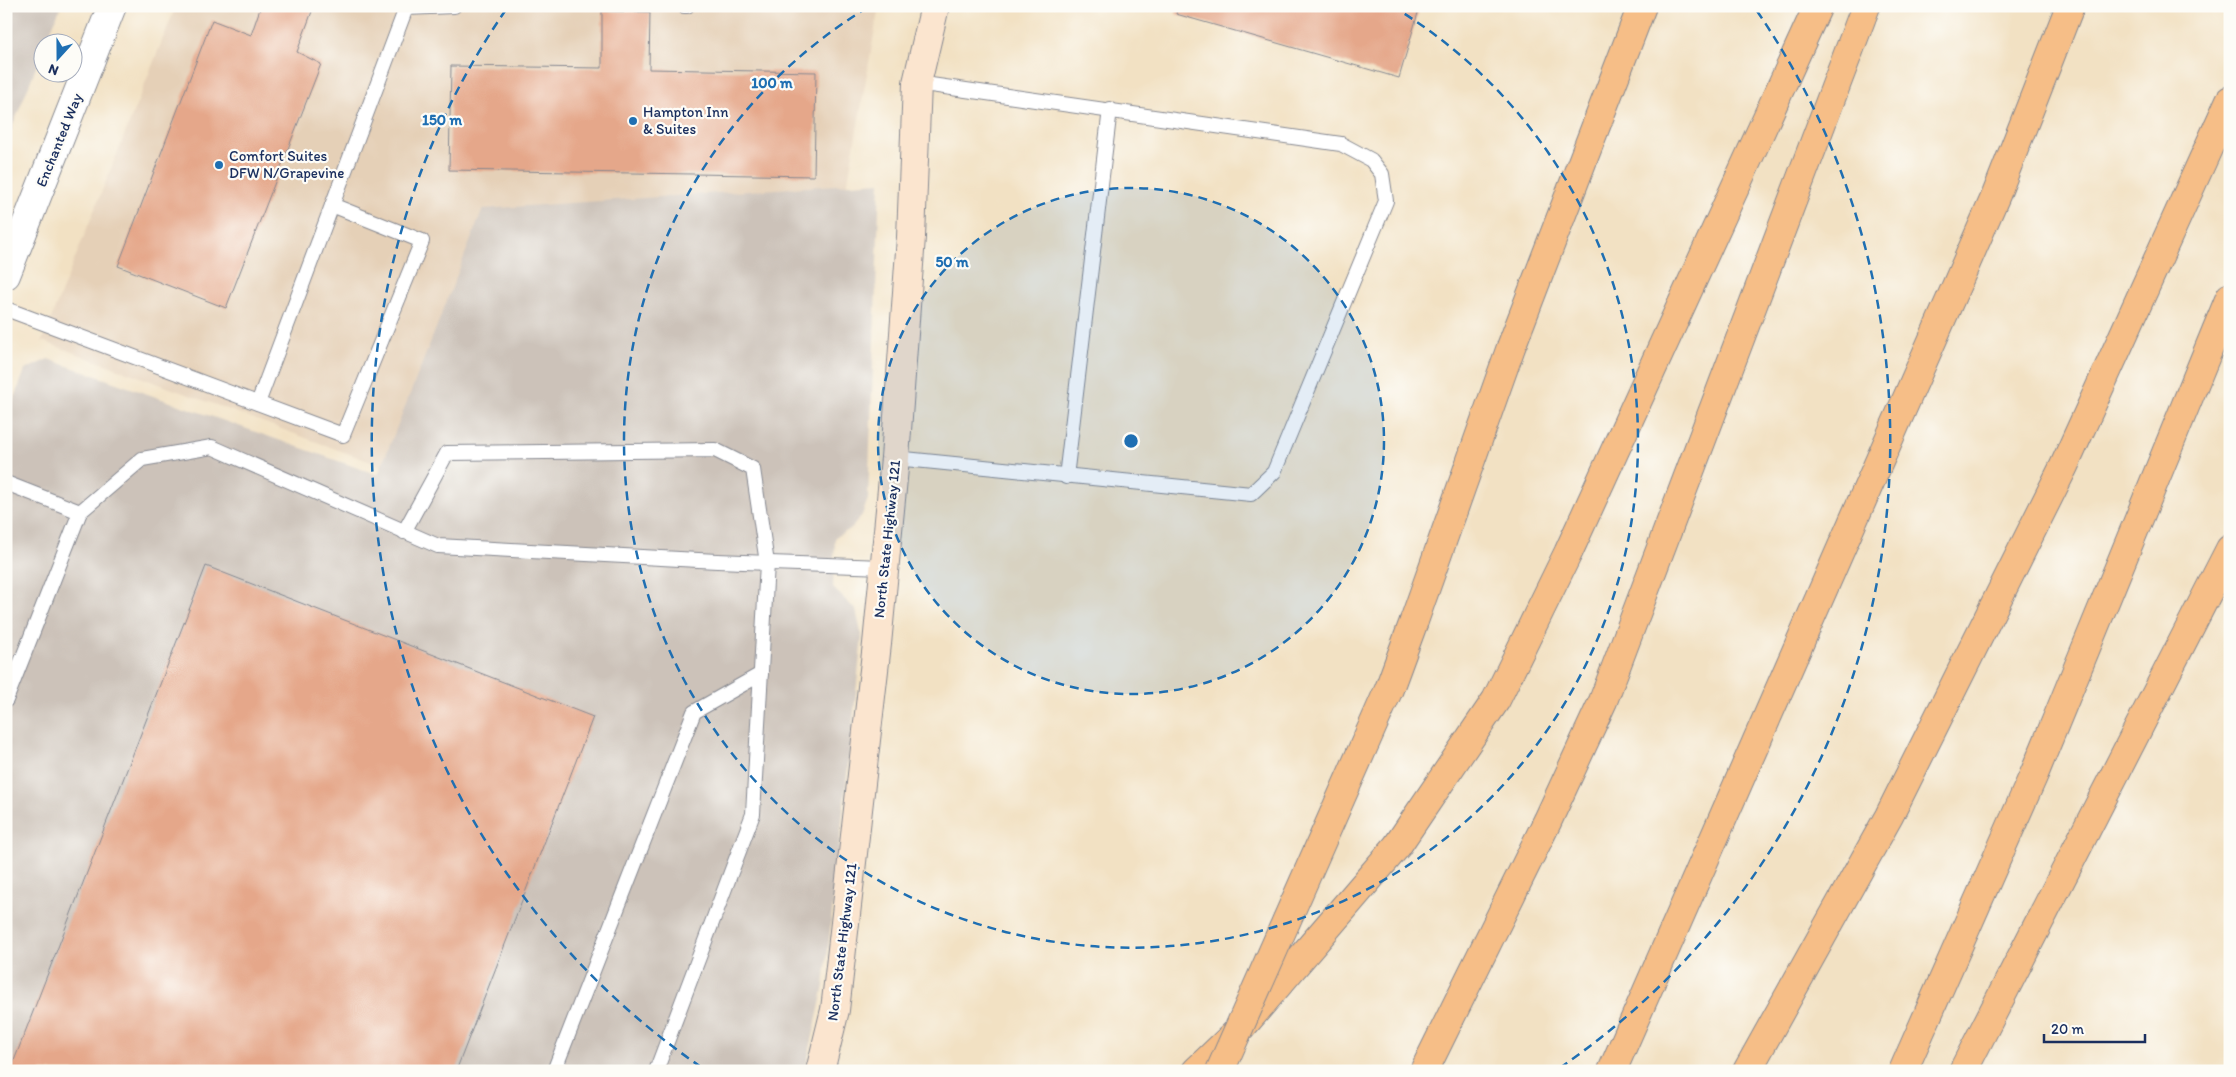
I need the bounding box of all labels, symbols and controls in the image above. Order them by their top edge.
north arrow [32,32,82,82]
text: N [46,60,61,79]
text: 100 m [751,74,793,92]
street label: Enchanted Way [32,90,86,190]
place label: Hampton Inn & Suites [643,103,729,138]
text: 150 m [422,111,462,129]
marker: Hampton Inn & Suites [627,115,639,127]
place label: Comfort Suites DFW N/Grapevine [229,147,344,182]
marker: Comfort Suites DFW N/Grapevine [213,159,225,171]
text: 50 m [935,253,969,271]
centre of rings [1122,432,1140,450]
street label: North State Highway 121 [870,459,904,619]
street label: North State Highway 121 [823,862,861,1022]
scale bar [2044,1012,2145,1044]
text: 20 m [2051,1020,2085,1038]

